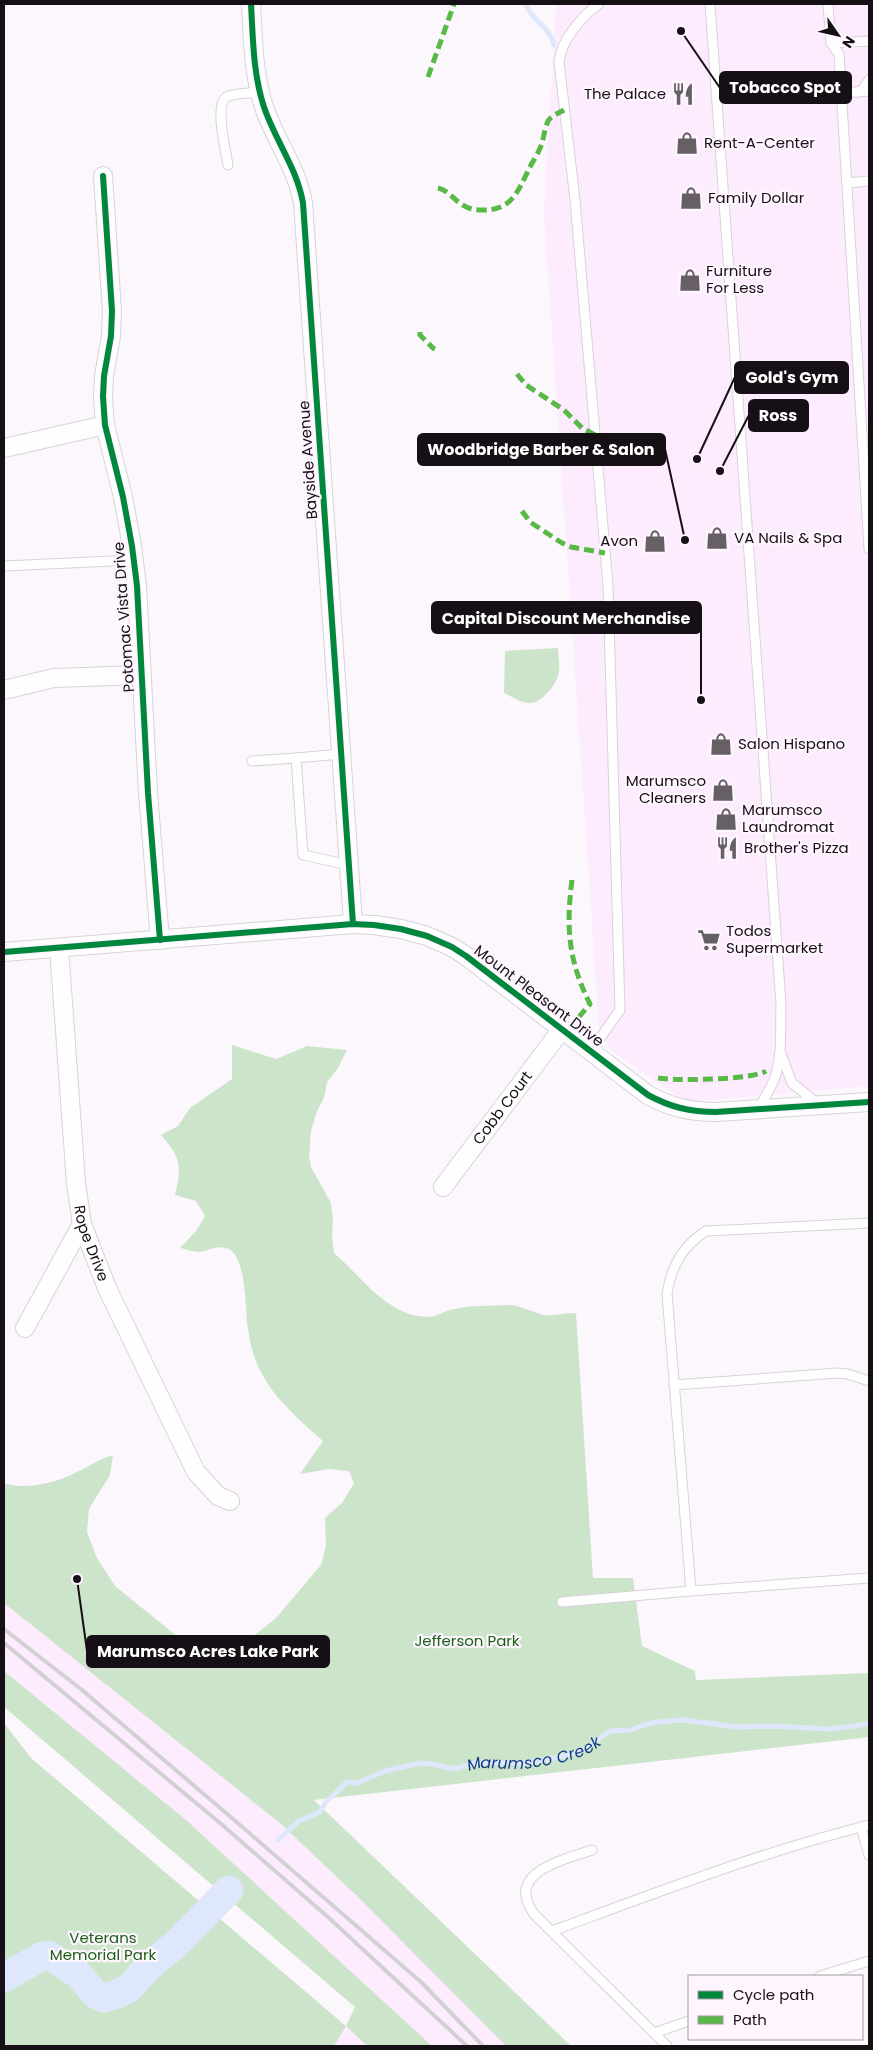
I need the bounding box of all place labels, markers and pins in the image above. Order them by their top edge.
callout: Tobacco Spot [720,72,851,103]
restaurant icon: The Palace [670,81,696,107]
place label: The Palace [584,83,666,104]
shop icon: Rent-A-Center [674,130,700,156]
place label: Rent-A-Center [704,132,815,153]
shop icon: Family Dollar [678,185,704,211]
place label: Family Dollar [708,187,805,208]
place label: Furniture For Less [706,260,772,298]
shop icon: Furniture For Less [677,267,703,293]
callout: Gold's Gym [735,362,848,393]
callout: Ross [749,400,808,431]
callout: Woodbridge Barber & Salon [418,434,665,465]
shop icon: VA Nails & Spa [704,525,730,551]
place label: VA Nails & Spa [734,527,842,548]
shop icon: Avon [642,528,668,554]
place label: Avon [600,530,638,551]
callout: Capital Discount Merchandise [432,602,701,633]
shop icon: Salon Hispano [708,731,734,757]
place label: Salon Hispano [738,733,845,754]
place label: Marumsco Cleaners [626,770,706,808]
shop icon: Marumsco Cleaners [710,777,736,803]
place label: Marumsco Laundromat [742,799,834,837]
shop icon: Marumsco Laundromat [713,806,739,832]
restaurant icon: Brother's Pizza [714,835,740,861]
place label: Brother's Pizza [744,837,849,858]
place label: Todos Supermarket [726,920,823,958]
supermarket icon: Todos Supermarket [696,927,722,953]
callout: Marumsco Acres Lake Park [87,1636,329,1667]

